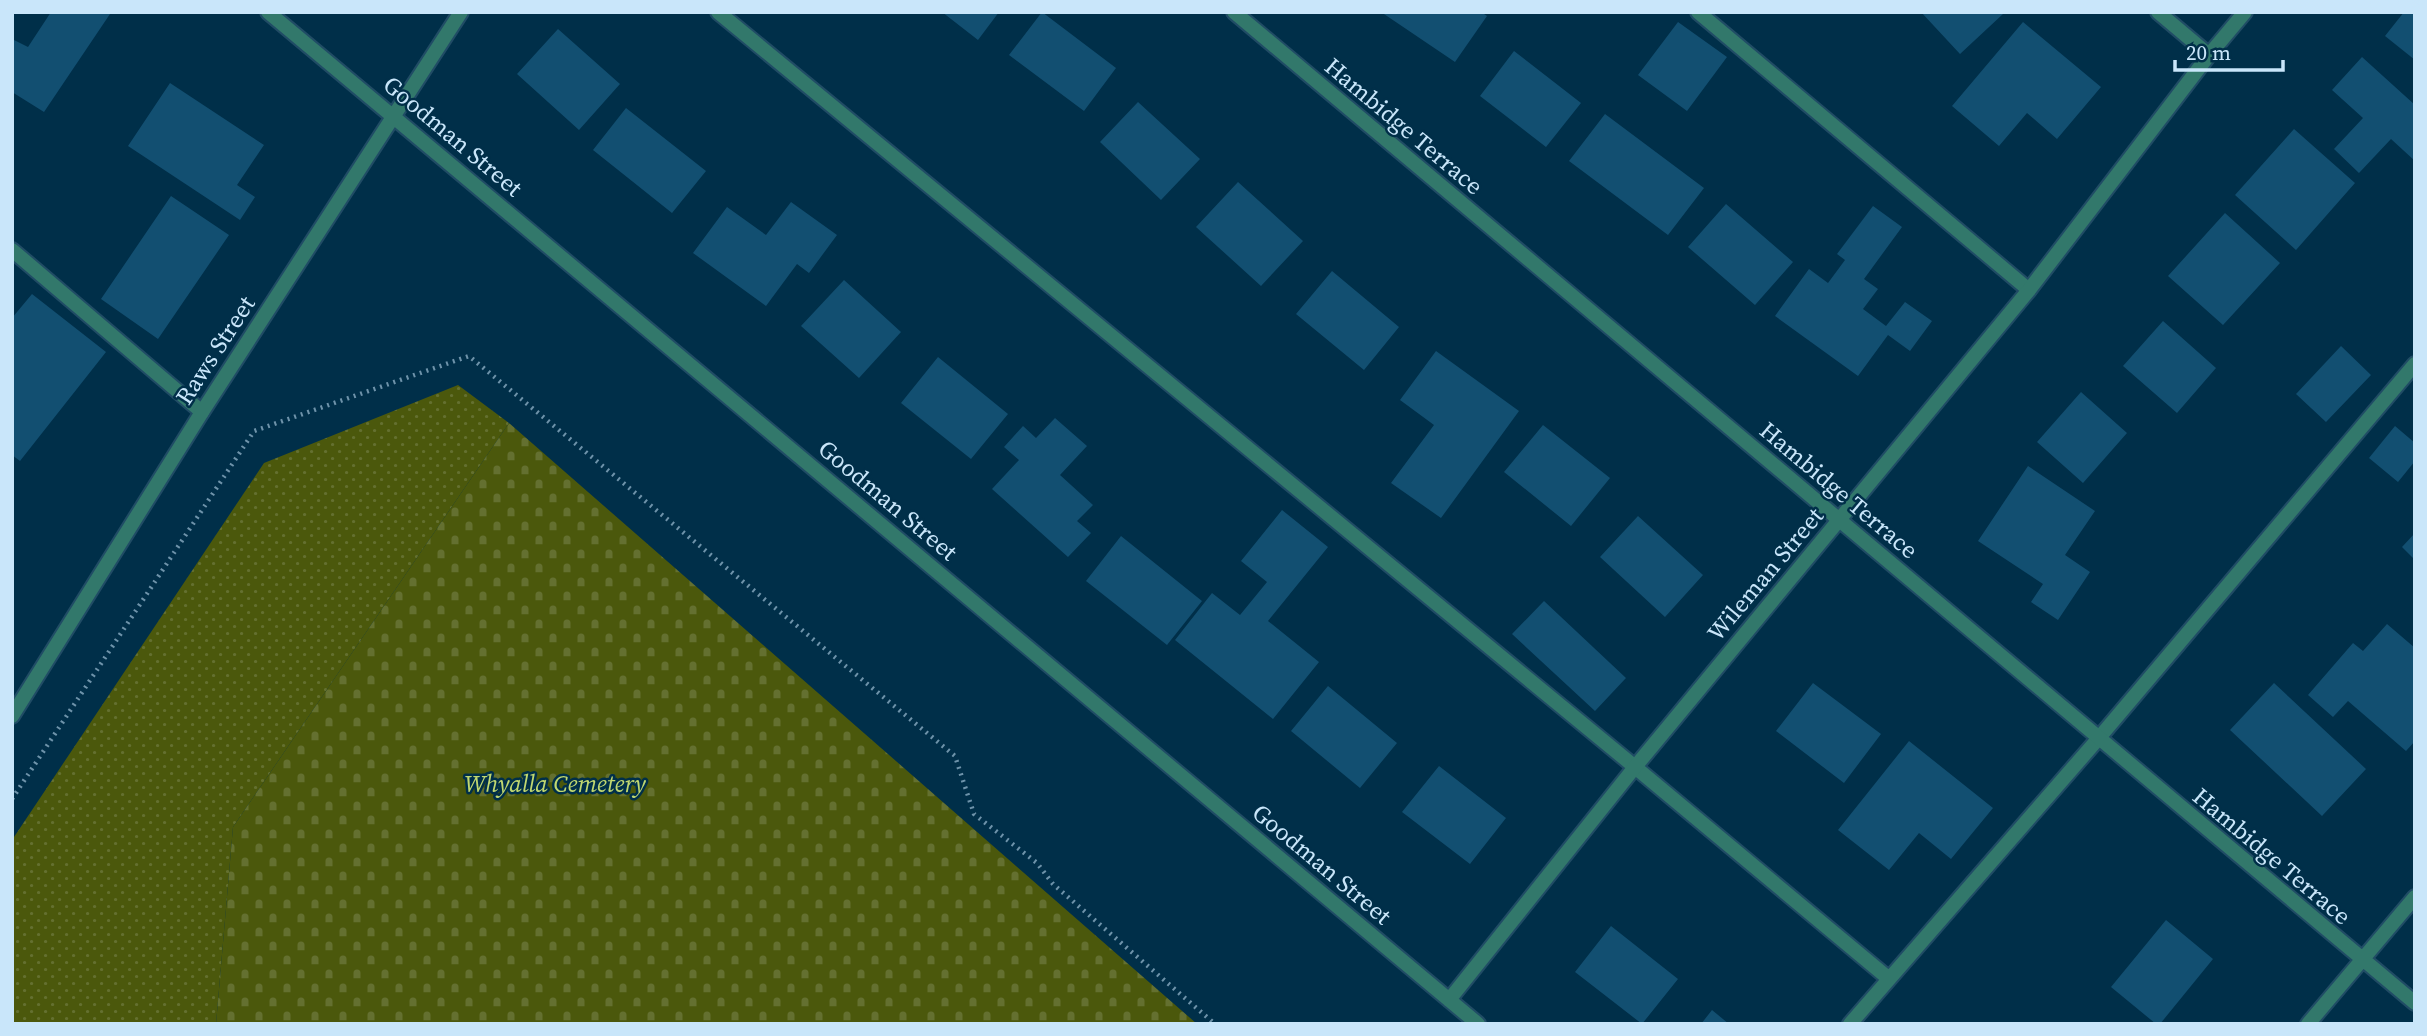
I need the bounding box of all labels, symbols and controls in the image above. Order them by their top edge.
scale bar [2175,28,2284,72]
text: 20 m [2186,38,2231,67]
street label: Hambidge Terrace [1318,50,1490,202]
street label: Goodman Street [376,68,530,204]
street label: Raws Street [168,289,263,411]
street label: Hambidge Terrace [1753,414,1925,566]
street label: Goodman Street [811,432,965,568]
street label: Wileman Street [1699,500,1831,648]
park label: Whyalla Cemetery [464,767,646,800]
street label: Hambidge Terrace [2186,780,2358,932]
street label: Goodman Street [1245,796,1399,932]

